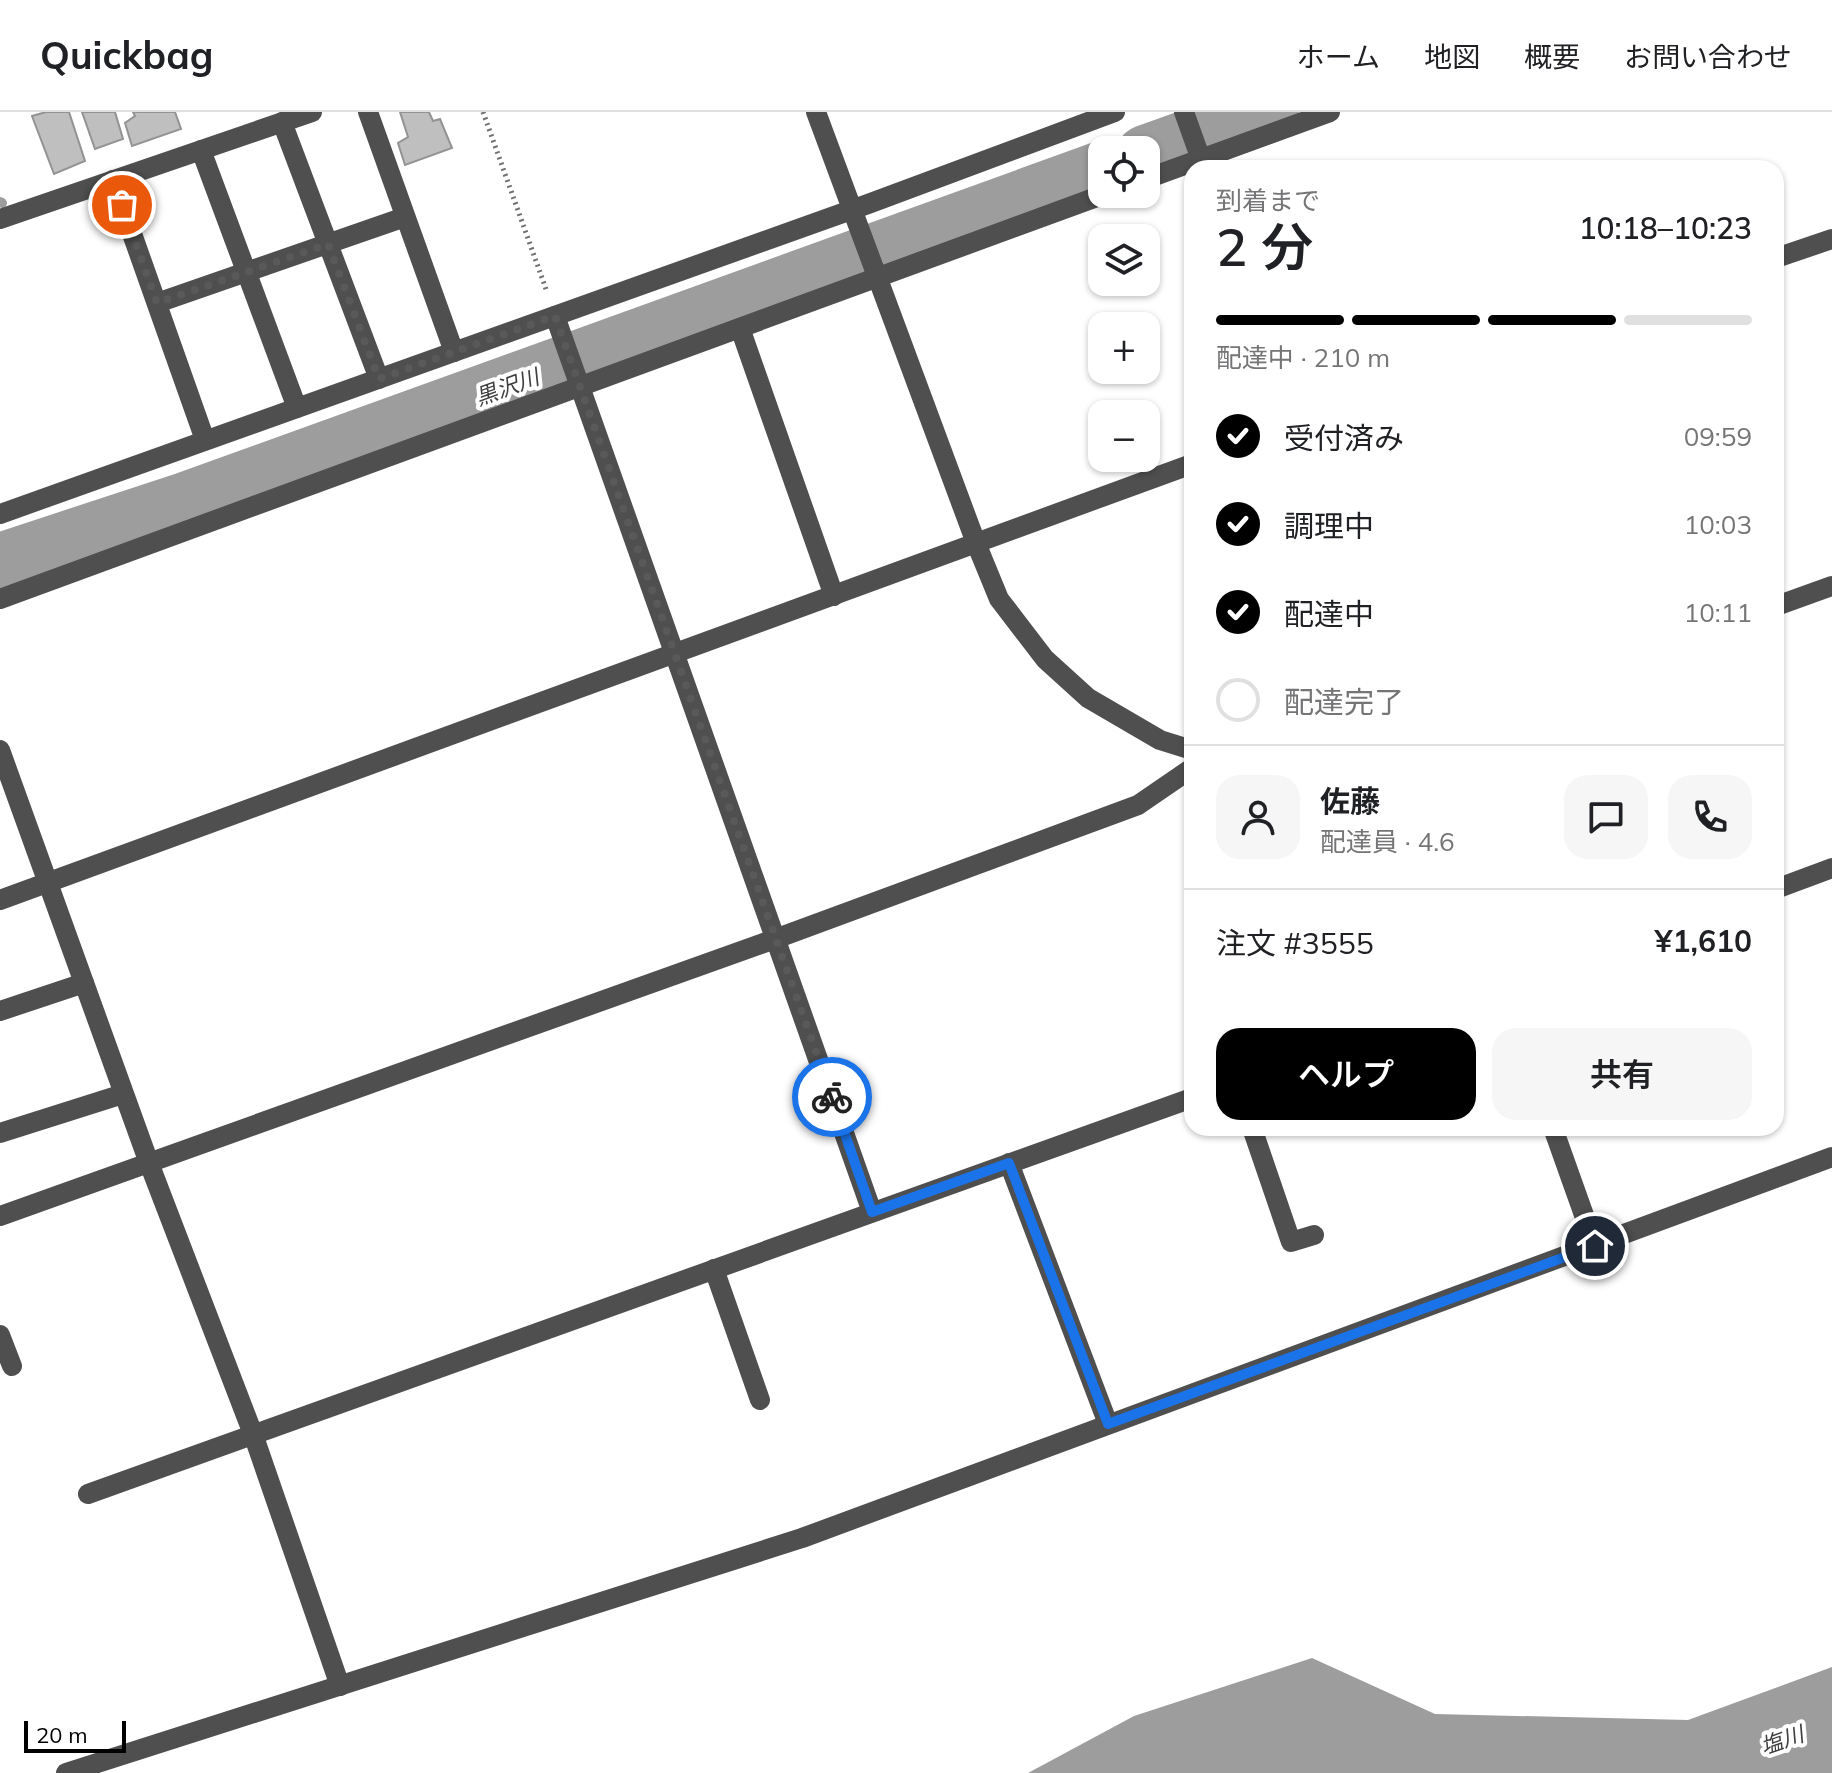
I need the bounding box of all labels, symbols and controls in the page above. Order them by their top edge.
text: Quickbag [40,31,213,79]
text: ホーム [1297,39,1380,74]
text: 地図 [1424,39,1480,74]
text: 概要 [1524,39,1580,74]
text: お問い合わせ [1624,39,1792,74]
map controls [1088,136,1160,472]
button: locate [1088,136,1160,208]
pin [88,171,156,239]
icon: bag [100,183,144,227]
text: 到着まで [1216,184,1320,217]
text: 10:18–10:23 [1579,209,1752,247]
text: 2 分 [1216,214,1313,279]
button: layers [1088,224,1160,296]
button: + [1088,312,1160,384]
text: 配達中 · 210 m [1216,341,1390,374]
water label: 黒沢川 [471,362,545,411]
button: − [1088,400,1160,472]
icon: check [1216,414,1260,458]
text: 受付済み [1284,419,1404,457]
text: 09:59 [1684,420,1752,453]
icon: check [1216,502,1260,546]
text: 調理中 [1284,507,1374,545]
text: 10:03 [1684,508,1752,541]
icon: check [1216,590,1260,634]
text: 配達中 [1284,595,1374,633]
text: 10:11 [1684,596,1752,629]
text: 配達完了 [1284,683,1404,721]
button: person [1216,775,1300,859]
button: chat [1564,775,1648,859]
button: phone [1668,775,1752,859]
text: 佐藤 [1320,782,1380,820]
text: 配達員 · 4.6 [1320,825,1455,858]
text: ¥1,610 [1655,922,1752,960]
text: 注文 #3555 [1216,924,1374,962]
button: ヘルプ [1216,1028,1476,1120]
button: 共有 [1492,1028,1752,1120]
courier [792,1057,872,1137]
icon: bike [810,1075,854,1119]
pin [1561,1212,1629,1280]
icon: home [1573,1224,1617,1268]
scale bar [24,1717,126,1753]
water label: 塩川 [1757,1719,1809,1760]
text: 20 m [36,1721,87,1749]

